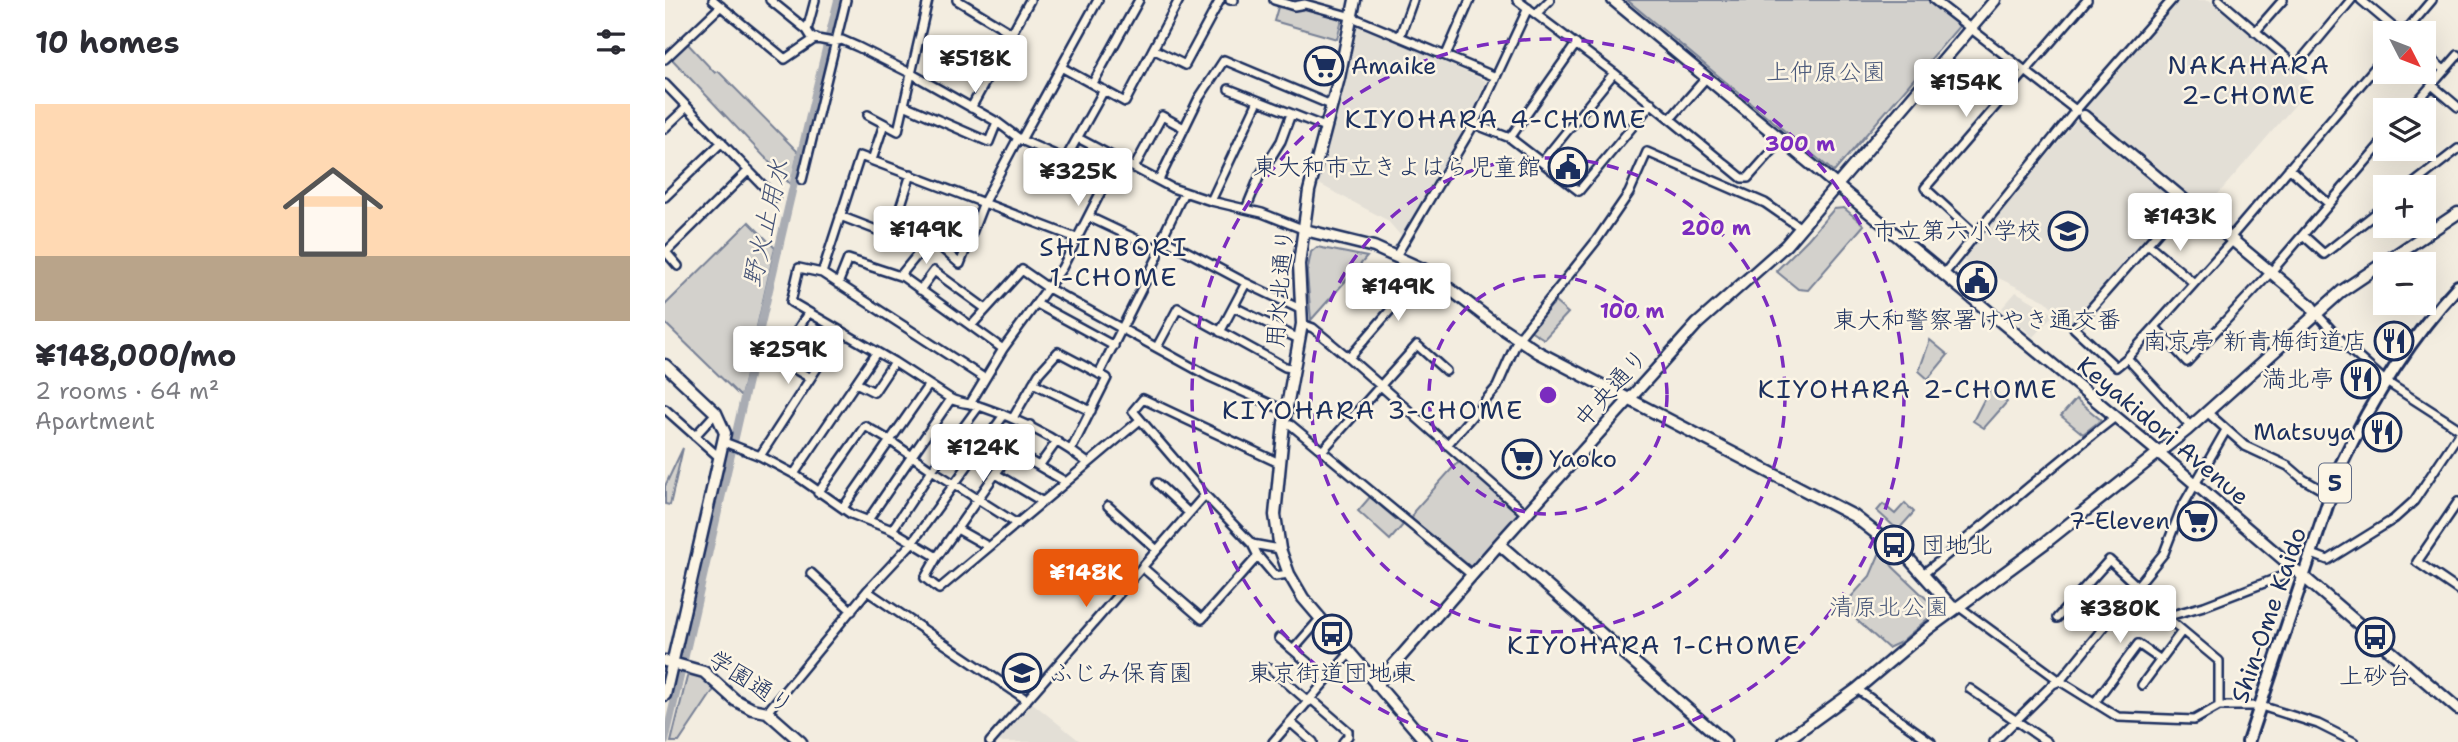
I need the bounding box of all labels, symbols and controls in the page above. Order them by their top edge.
north arrow [2373,21,2436,84]
map controls [2373,21,2436,315]
text: 10 homes [35,22,180,63]
icon: filters [592,23,630,61]
pin: ¥518K [926,36,1024,95]
text: ¥518K [939,43,1011,73]
supermarket icon: Amaike [1303,45,1345,87]
district label: NAKAHARA 2-CHOME [2167,47,2331,112]
place label: Amaike [1351,50,1437,82]
park label: 上仲原公園 [1766,56,1886,88]
pin: ¥154K [1917,60,2015,119]
text: ¥154K [1930,67,2002,97]
button: layers [2373,98,2436,161]
district label: KIYOHARA 4-CHOME [1345,101,1647,136]
text: 300 m [1765,130,1835,158]
public building icon: 東大和市立きよはら児童館 [1547,146,1589,188]
pin: ¥325K [1029,148,1127,208]
icon: home [270,149,396,275]
place label: 東大和市立きよはら児童館 [1253,151,1541,183]
water label: 野火止用水 [733,156,797,290]
text: ¥325K [1039,156,1117,186]
button: + [2373,175,2436,238]
pin: ¥143K [2131,194,2229,253]
text: ¥143K [2144,201,2216,231]
pin: ¥149K [877,206,975,266]
school or university icon: 市立第六小学校 [2047,210,2089,252]
text: ¥149K [890,214,962,244]
text: 200 m [1681,214,1751,242]
place label: 市立第六小学校 [1873,215,2041,247]
street label: 用水北通り [1259,227,1301,349]
district label: SHINBORI 1-CHOME [1039,229,1189,294]
button: − [2373,252,2436,315]
public building icon: 東大和警察署けやき通交番 [1956,260,1998,302]
pin: ¥149K [1349,264,1447,323]
text: ¥149K [1362,271,1434,301]
text: 100 m [1600,297,1664,325]
place label: 東大和警察署けやき通交番 [1833,304,2121,336]
restaurant icon: 南京亭 新青梅街道店 [2373,320,2415,362]
place label: 南京亭 新青梅街道店 [2143,325,2367,357]
pin: ¥259K [739,326,837,386]
text: ¥259K [749,334,827,364]
text: ¥148,000/mo [35,335,237,376]
street label: 中央通り [1567,342,1655,434]
street label: Keyakidori Avenue [2070,349,2256,513]
restaurant icon: 満北亭 [2340,358,2382,400]
place label: 満北亭 [2262,363,2334,395]
district label: KIYOHARA 2-CHOME [1758,371,2058,406]
text: 2 rooms · 64 m² [35,376,219,406]
centre of rings [1536,383,1560,407]
district label: KIYOHARA 3-CHOME [1222,392,1524,427]
text: Apartment [35,406,155,436]
restaurant icon: Matsuya [2361,411,2403,453]
place label: Matsuya [2253,416,2355,448]
pin: ¥124K [934,424,1032,484]
text: ¥124K [947,432,1019,462]
supermarket icon: Yaoko [1501,438,1543,480]
place label: Yaoko [1549,443,1617,475]
road number: 5 [2319,463,2351,503]
supermarket icon: 7-Eleven [2176,500,2218,542]
place label: 7-Eleven [2069,505,2170,537]
street label: Shin-Ome Kaido [2224,523,2314,707]
bus stop icon: 団地北 [1873,524,1915,566]
place label: 団地北 [1921,529,1993,561]
pin: ¥148K [1037,550,1135,609]
text: ¥148K [1049,557,1123,587]
pin: ¥380K [2071,586,2169,645]
park label: 清原北公園 [1829,591,1949,623]
text: ¥380K [2080,593,2160,623]
bus stop icon: 東京街道団地東 [1311,613,1353,655]
bus stop icon: 上砂台 [2354,616,2396,658]
district label: KIYOHARA 1-CHOME [1507,627,1801,662]
street label: 学園通り [702,642,800,722]
school or university icon: ふじみ保育園 [1001,652,1043,694]
place label: ふじみ保育園 [1049,657,1193,689]
place label: 東京街道団地東 [1248,657,1416,689]
place label: 上砂台 [2339,660,2411,692]

